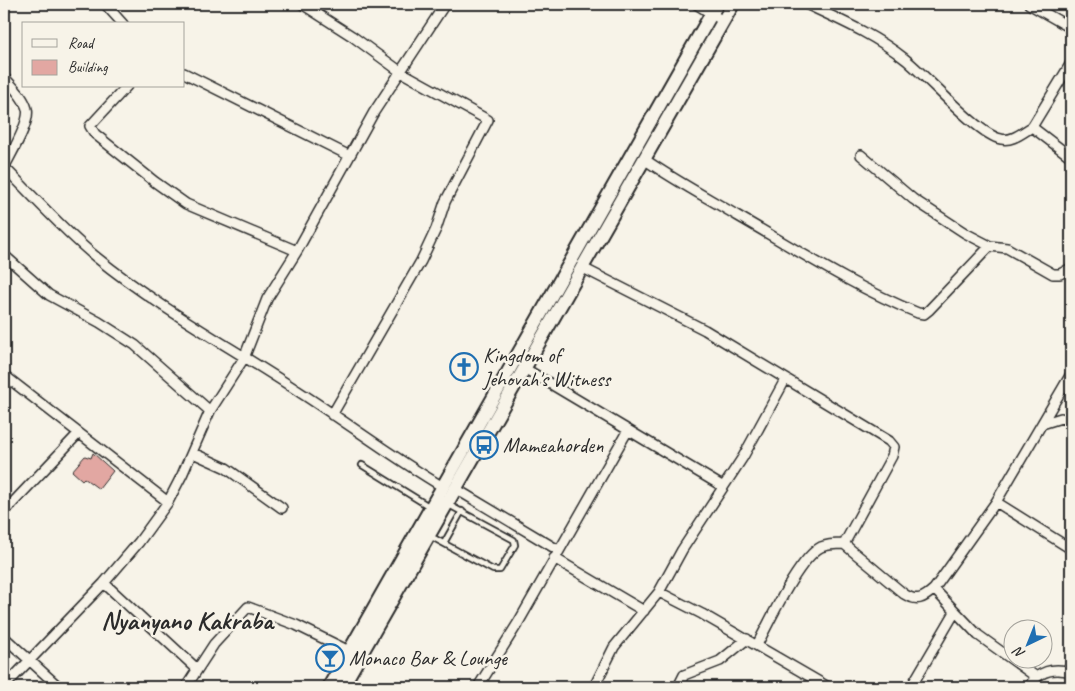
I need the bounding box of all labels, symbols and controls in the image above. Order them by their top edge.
legend [22,22,185,88]
text: Road [68,34,95,53]
text: Building [68,58,108,77]
place label: Kingdom of Jehovah's Witness [482,342,612,392]
church icon: Kingdom of Jehovah's Witness [449,352,479,382]
bus stop icon: Mameahorden [469,430,499,460]
place label: Mameahorden [503,432,604,458]
district label: Nyanyano Kakraba [101,604,275,637]
north arrow [1002,618,1052,668]
text: N [1009,642,1028,662]
bar icon: Monaco Bar & Lounge [315,643,345,673]
place label: Monaco Bar & Lounge [349,645,508,671]

